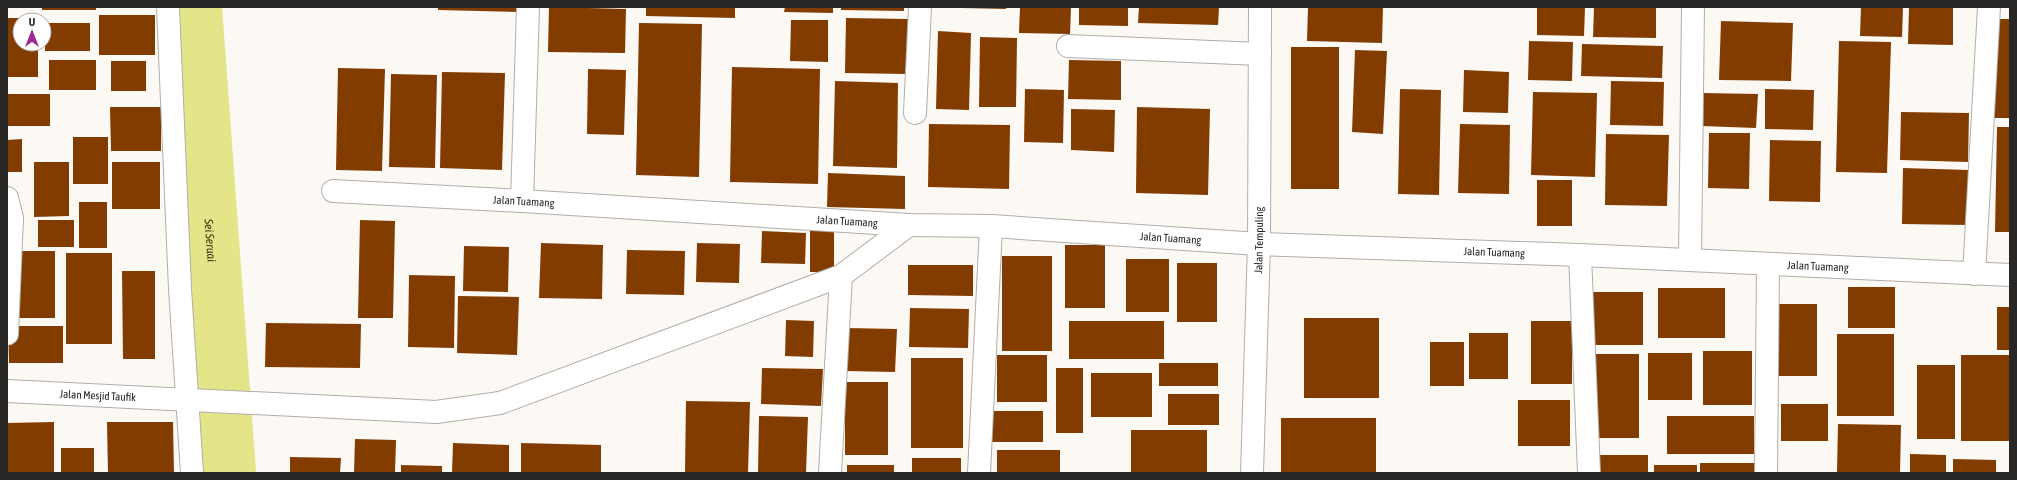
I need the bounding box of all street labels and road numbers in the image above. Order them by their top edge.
street label: Jalan Tuamang [493,193,555,209]
street label: Jalan Tempuling [1252,206,1265,274]
street label: Jalan Tuamang [816,213,878,229]
street label: Jalan Tuamang [1140,230,1202,246]
street label: Jalan Tuamang [1463,245,1525,259]
street label: Jalan Tuamang [1787,259,1849,273]
street label: Jalan Mesjid Taufik [59,388,137,403]

